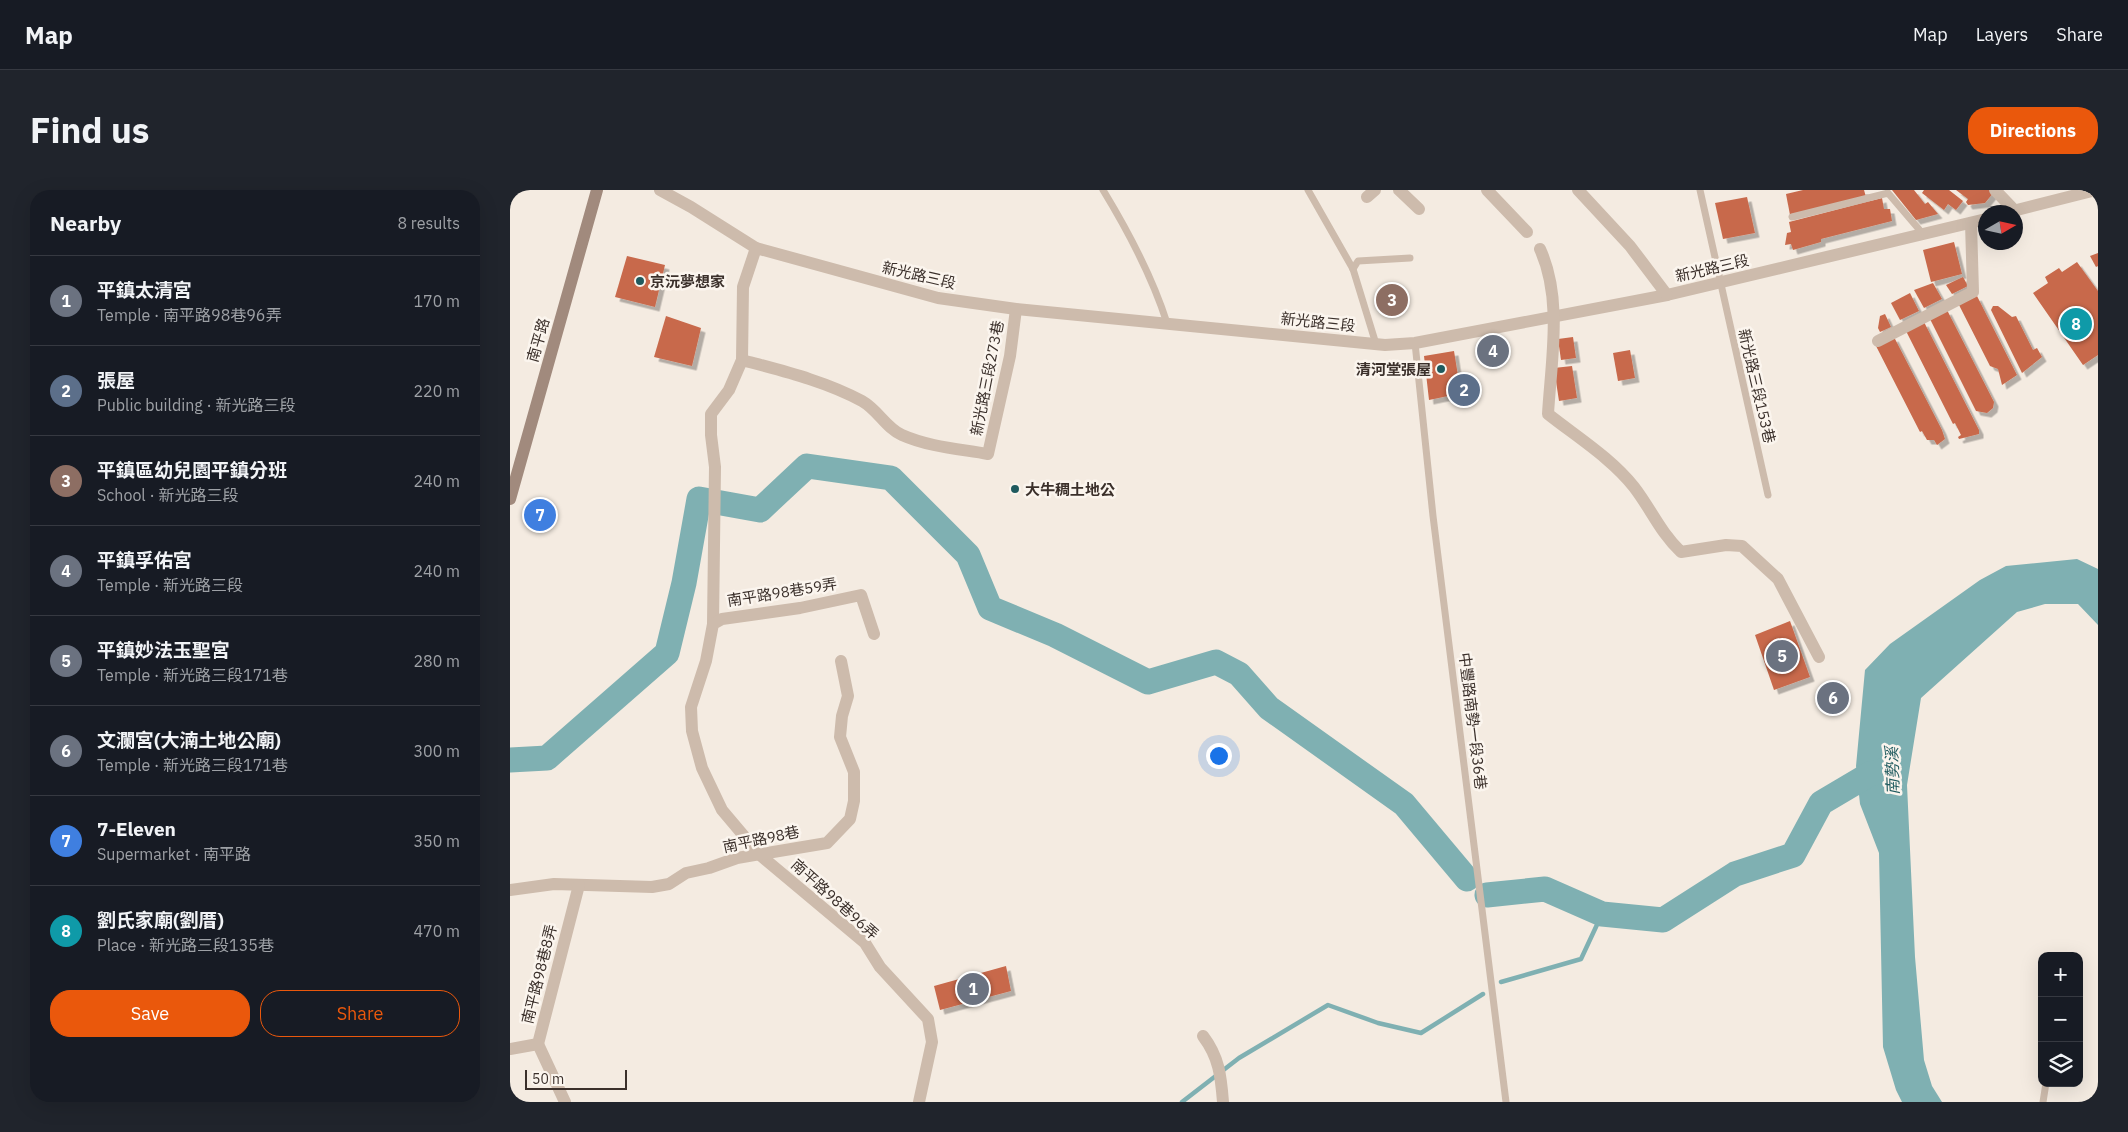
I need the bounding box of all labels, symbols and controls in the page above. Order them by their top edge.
text: Map [25,19,73,51]
text: Map [1913,23,1948,46]
text: Layers [1976,23,2028,46]
text: Share [2056,23,2103,46]
text: Find us [30,107,149,153]
button: Directions [1968,107,2098,154]
north arrow [1978,205,2023,250]
text: Nearby [50,209,121,237]
text: 8 results [397,213,460,233]
street label: 新光路三段 [1673,250,1751,286]
street label: 新光路三段 [880,257,958,293]
place label: 京沅夢想家 [650,272,725,291]
marker: 京沅夢想家 [634,275,646,287]
text: 平鎮太清宮 [97,278,192,302]
pin: 3 [1376,281,1408,319]
text: 1 [61,291,71,311]
text: 170 m [413,291,460,311]
text: Temple · 南平路98巷96弄 [97,305,281,325]
pin: 8 [2060,305,2092,343]
street label: 新光路三段 [1280,309,1356,335]
street label: 南平路 [523,316,553,364]
street label: 新光路三段273巷 [967,319,1007,437]
street label: 新光路三段153巷 [1735,327,1779,445]
pin: 4 [1477,332,1509,370]
place label: 清河堂張屋 [1356,360,1431,379]
marker: 清河堂張屋 [1435,363,1447,375]
text: 張屋 [97,368,135,392]
pin: 2 [1448,371,1480,409]
text: 2 [61,381,71,401]
text: 220 m [413,381,460,401]
text: Public building · 新光路三段 [97,395,296,415]
text: 平鎮區幼兒園平鎮分班 [97,458,287,482]
text: 3 [61,471,71,491]
text: 240 m [413,471,460,491]
place label: 大牛稠土地公 [1025,480,1115,499]
marker: 大牛稠土地公 [1009,483,1021,495]
text: School · 新光路三段 [97,485,238,505]
pin: 7 [524,496,556,534]
text: 平鎮孚佑宮 [97,548,192,572]
text: 4 [61,561,71,581]
text: 240 m [413,561,460,581]
street label: 南平路98巷59弄 [726,574,838,610]
text: Temple · 新光路三段 [97,575,243,595]
pin: 5 [1766,637,1798,675]
text: 平鎮妙法玉聖宮 [97,638,230,662]
text: 5 [61,651,71,671]
text: 280 m [413,651,460,671]
street label: 中豐路南勢一段36巷 [1455,651,1491,791]
text: Temple · 新光路三段171巷 [97,665,288,685]
pin: 6 [1817,679,1849,717]
text: 文瀾宮(大湳土地公廟) [97,728,281,752]
text: 6 [61,741,71,761]
text: 300 m [413,741,460,761]
your location [1206,743,1232,769]
water label: 南勢溪 [1881,745,1903,795]
text: Temple · 新光路三段171巷 [97,755,288,775]
text: 7-Eleven [97,817,176,841]
street label: 南平路98巷 [721,822,801,856]
text: 7 [61,831,71,851]
text: 350 m [413,831,460,851]
text: Supermarket · 南平路 [97,844,251,864]
street label: 南平路98巷96弄 [787,855,883,943]
text: 劉氏家廟(劉厝) [97,908,224,932]
text: 8 [61,921,71,941]
text: 470 m [413,921,460,941]
street label: 南平路98巷8弄 [517,922,561,1026]
text: Place · 新光路三段135巷 [97,935,274,955]
map controls [2038,952,2083,1087]
button: + [2038,952,2083,997]
pin: 1 [957,970,989,1008]
button: Save [50,990,250,1037]
button: Share [260,990,460,1037]
button: − [2038,997,2083,1042]
button: layers [2038,1042,2083,1087]
scale bar [525,1067,628,1090]
text: 50 m [532,1070,564,1088]

